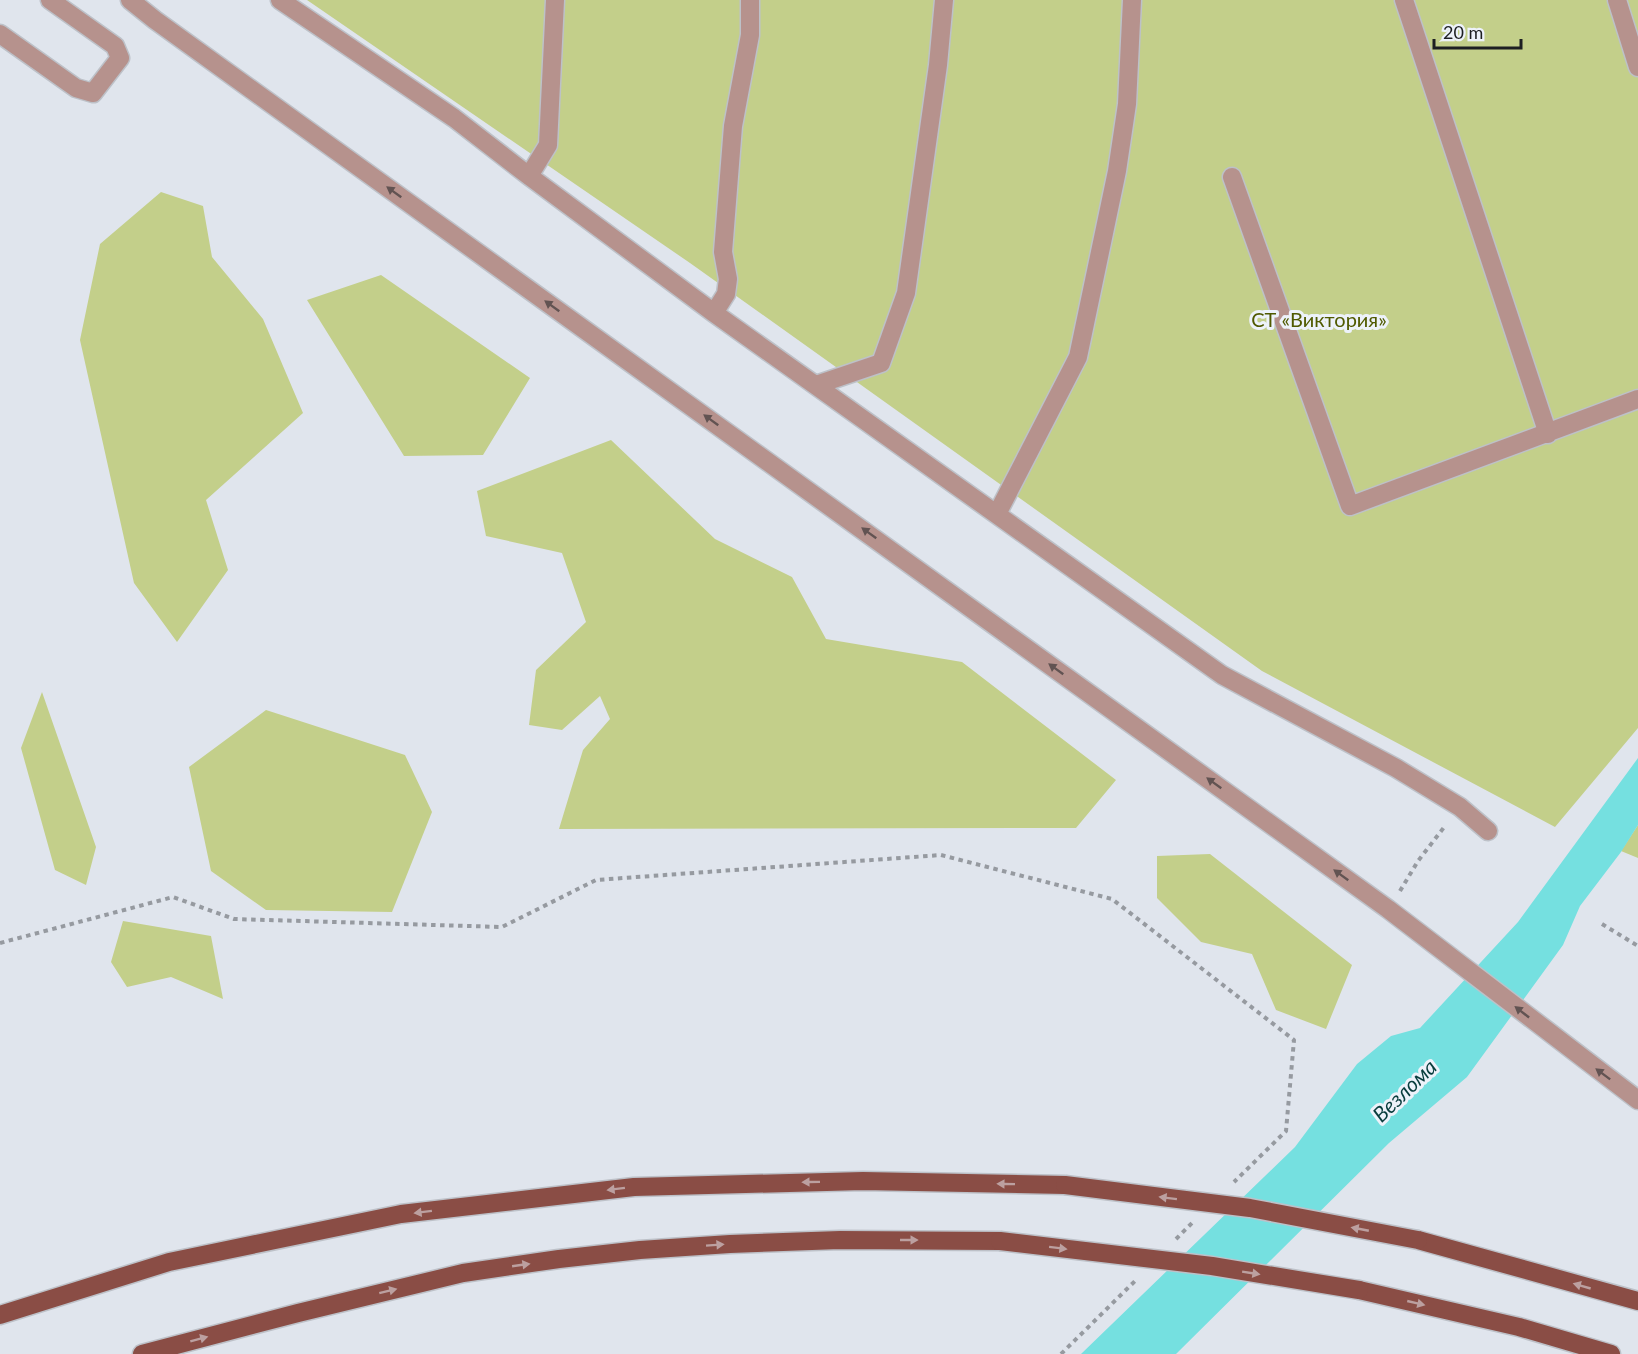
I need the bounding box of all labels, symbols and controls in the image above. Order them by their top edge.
scale bar [1434,12,1521,50]
text: 20 m [1443,21,1483,43]
one-way arrow [386,186,402,198]
one-way arrow [545,300,561,312]
park label: СТ «Виктория» [1251,307,1387,331]
one-way arrow [703,414,718,426]
one-way arrow [861,528,876,540]
one-way arrow [1048,663,1063,675]
one-way arrow [1206,777,1222,789]
one-way arrow [1333,869,1349,881]
one-way arrow [1514,1006,1530,1019]
water label: Везлома [1367,1054,1441,1126]
one-way arrow [1596,1068,1612,1080]
one-way arrow [802,1177,821,1187]
one-way arrow [997,1179,1016,1189]
one-way arrow [607,1184,626,1194]
one-way arrow [1158,1193,1177,1203]
one-way arrow [413,1207,432,1216]
one-way arrow [1351,1224,1370,1233]
one-way arrow [900,1236,919,1245]
one-way arrow [705,1240,724,1250]
one-way arrow [1048,1243,1067,1252]
one-way arrow [511,1260,530,1269]
one-way arrow [1242,1268,1261,1277]
one-way arrow [1573,1280,1591,1290]
one-way arrow [379,1285,397,1295]
one-way arrow [1407,1299,1426,1308]
one-way arrow [190,1334,208,1343]

